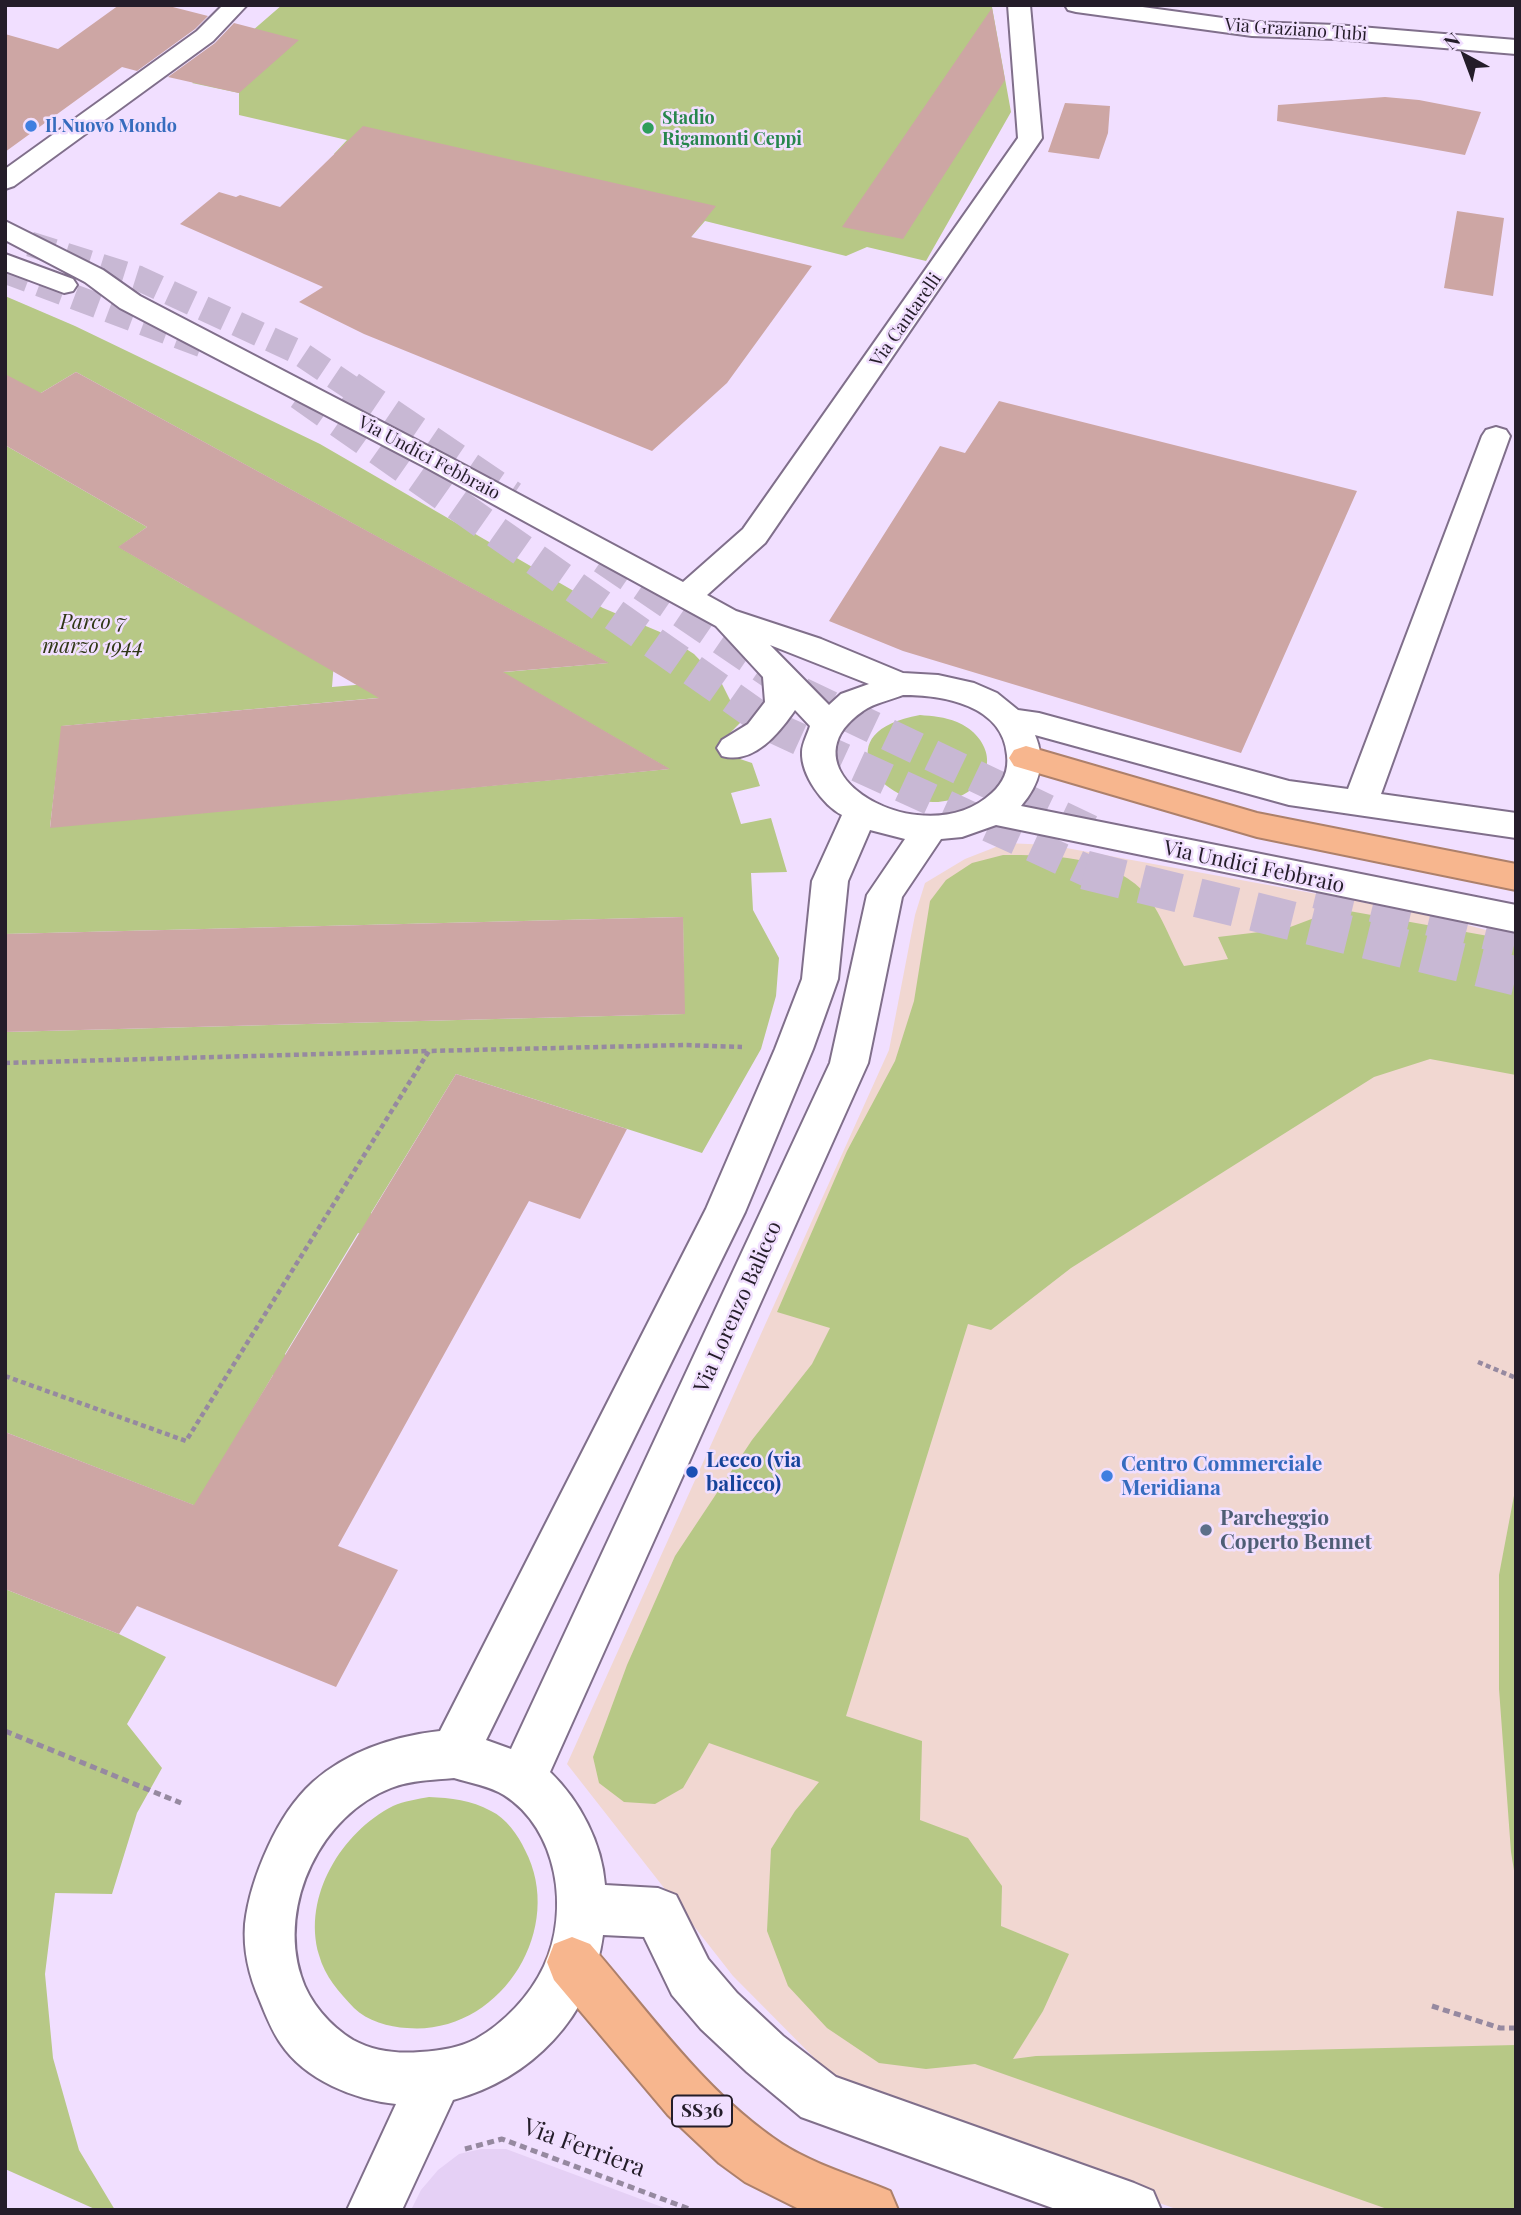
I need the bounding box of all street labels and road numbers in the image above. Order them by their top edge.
street label: Via Graziano Tubi [1224,14,1368,46]
street label: Via Cantarelli [866,269,946,371]
street label: Via Undici Febbraio [354,411,504,505]
street label: Via Undici Febbraio [1161,836,1347,898]
street label: Via Lorenzo Balicco [689,1217,787,1397]
road number: SS36 [672,2096,732,2126]
street label: Via Ferriera [519,2113,649,2183]

